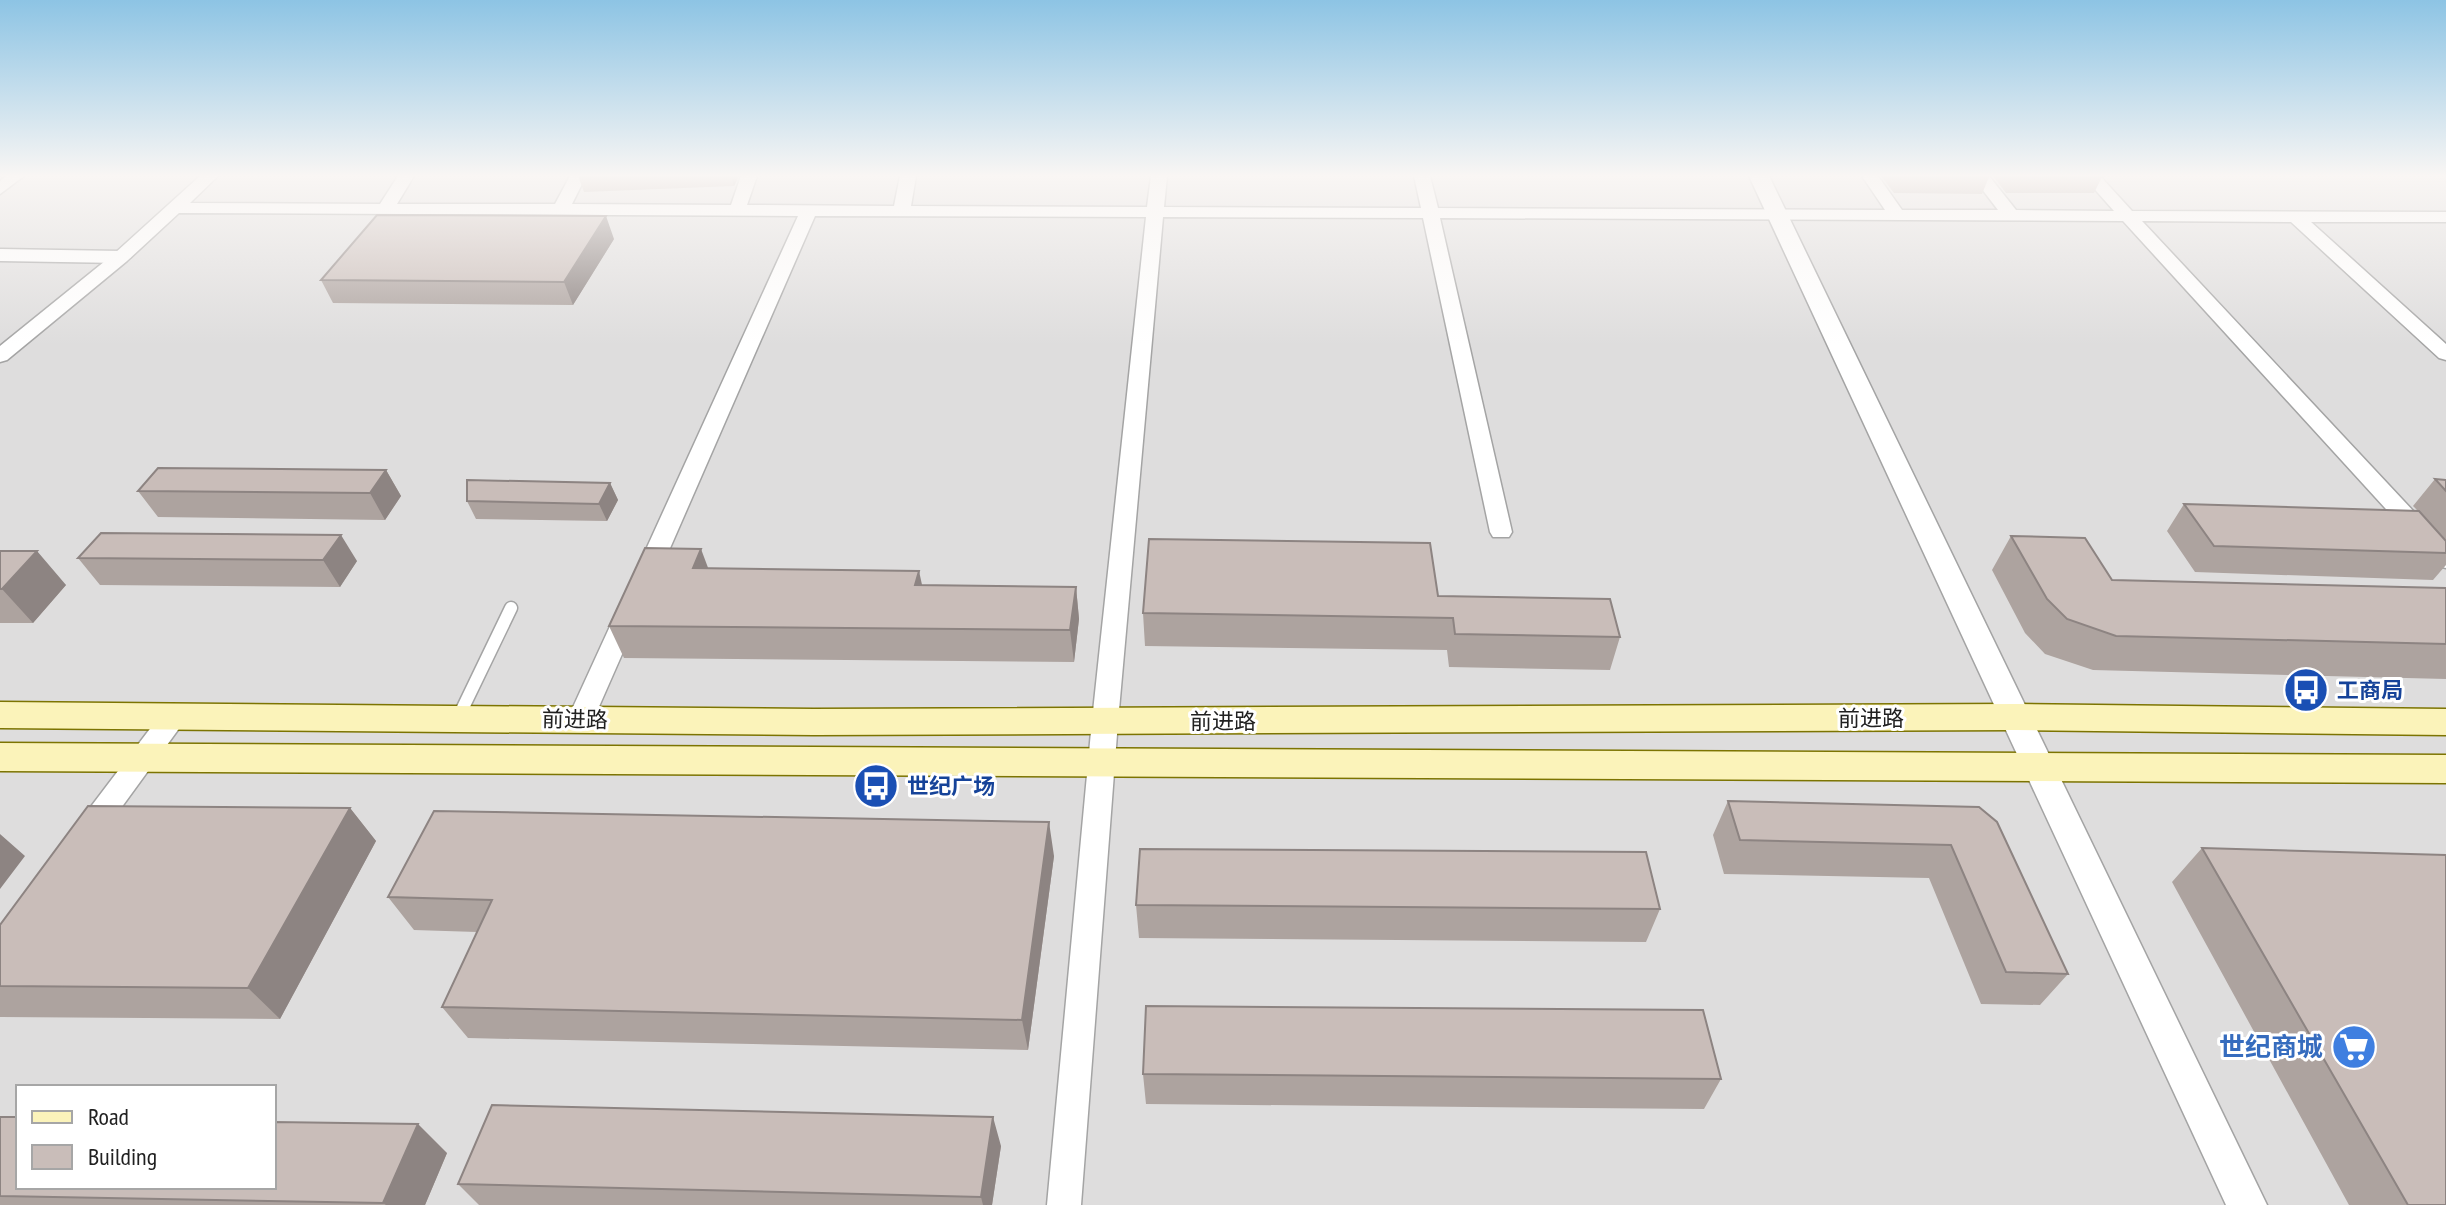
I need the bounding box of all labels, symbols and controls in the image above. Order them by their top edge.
bus stop icon: 工商局 [2282,666,2330,714]
place label: 工商局 [2337,676,2403,704]
street label: 前进路 [542,704,608,734]
street label: 前进路 [1838,704,1904,732]
street label: 前进路 [1190,707,1256,735]
bus stop icon: 世纪广场 [852,762,900,810]
place label: 世纪广场 [907,772,995,800]
supermarket icon: 世纪商城 [2330,1023,2378,1071]
place label: 世纪商城 [2219,1030,2323,1063]
legend [16,1085,276,1189]
text: Road [88,1101,129,1132]
text: Building [88,1141,157,1172]

